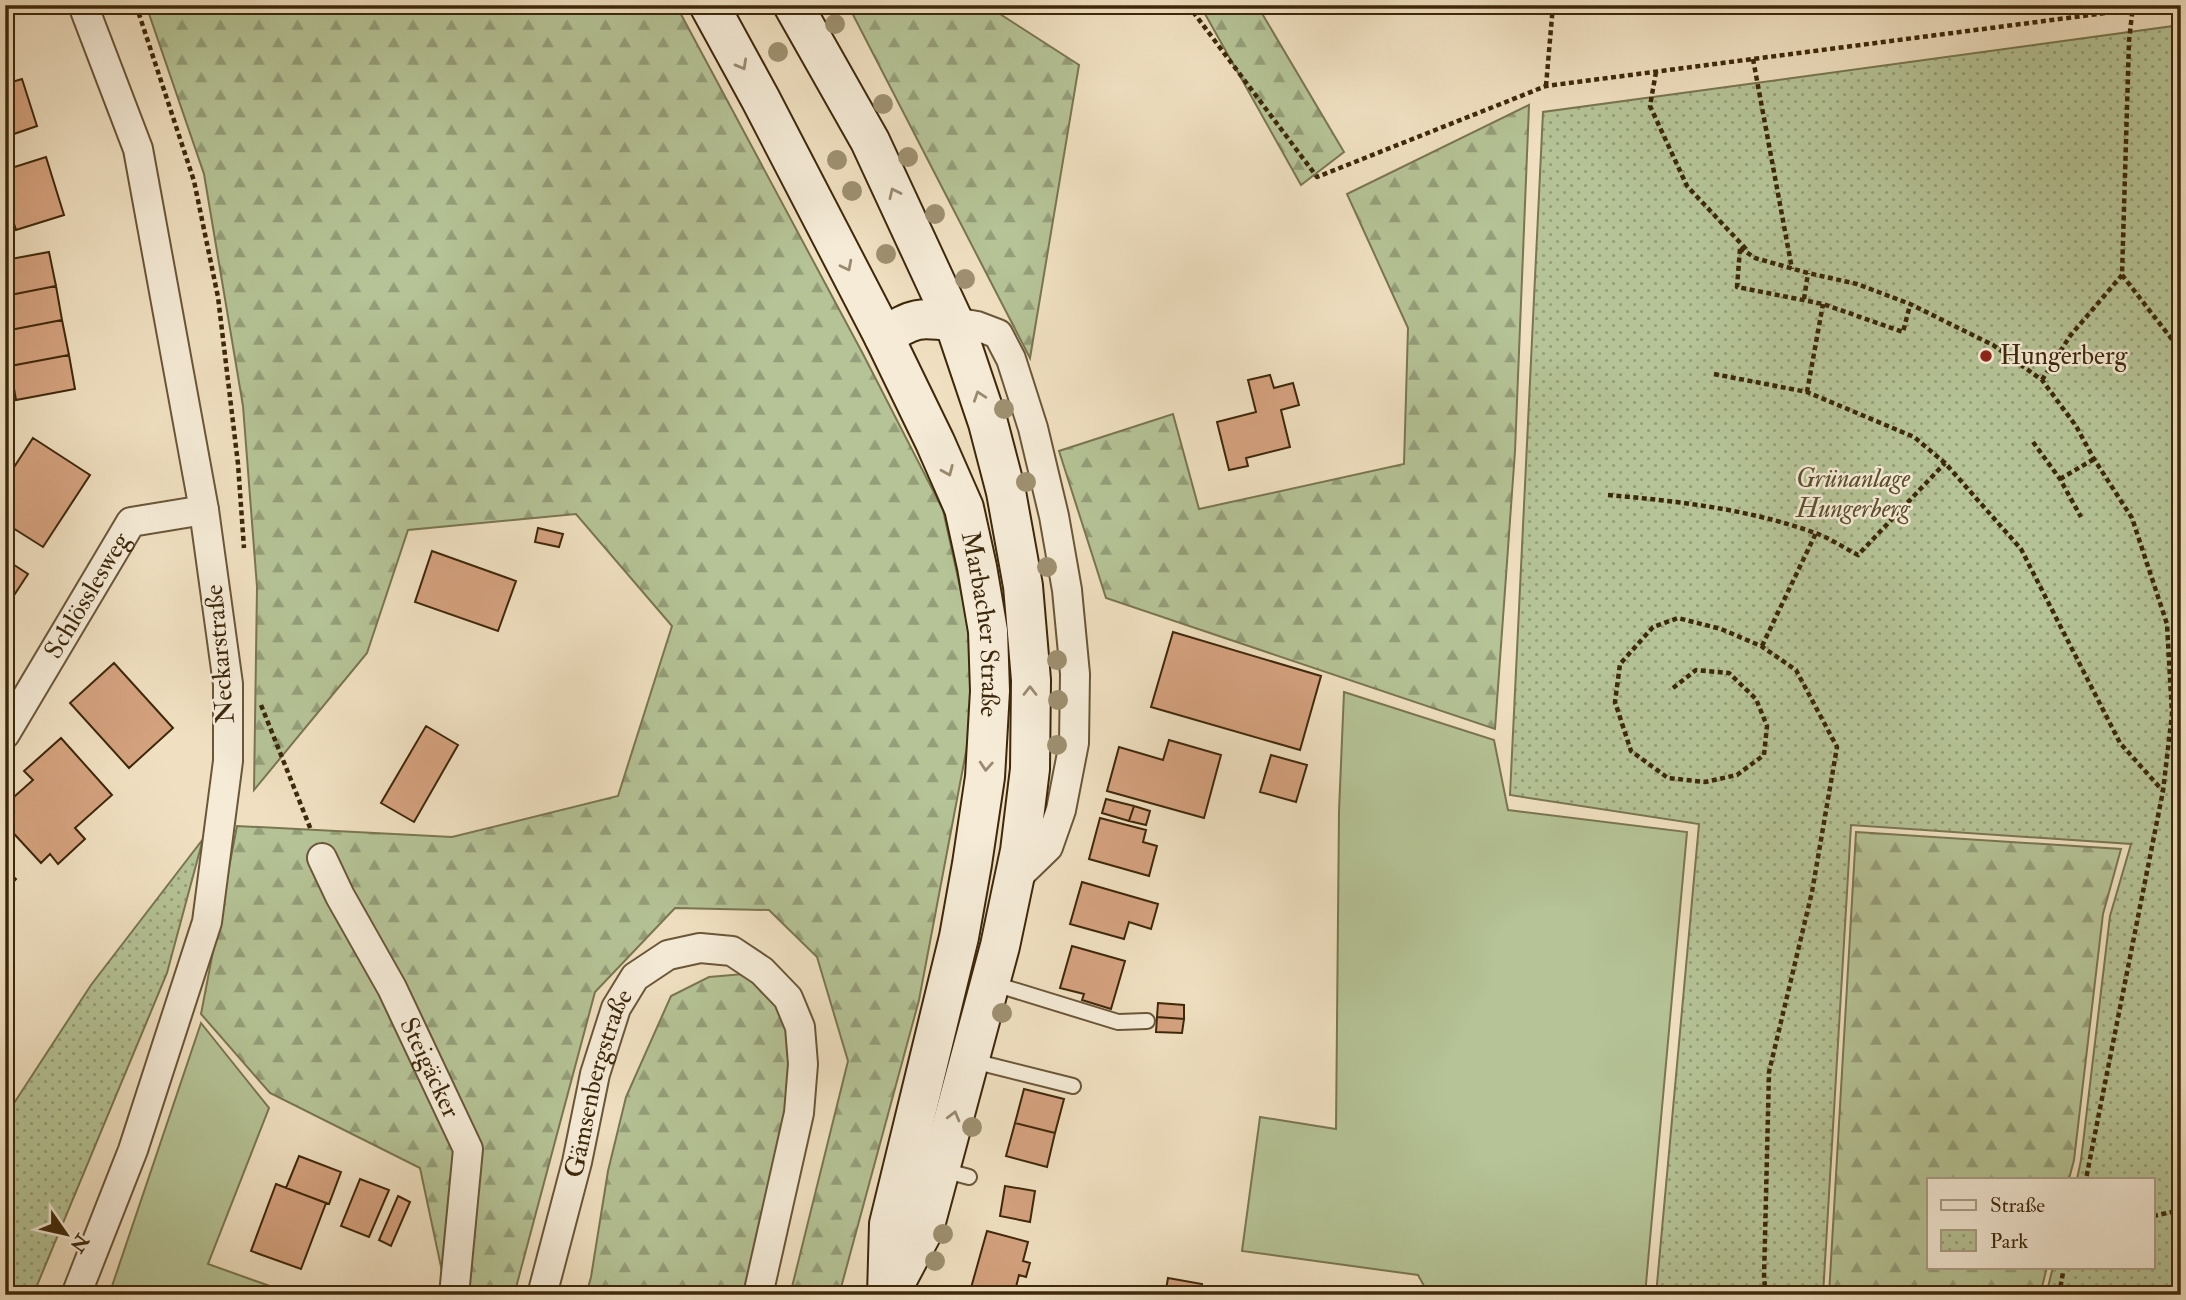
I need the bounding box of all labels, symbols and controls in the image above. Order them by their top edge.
one-way arrow [733,58,747,70]
one-way arrow [888,188,902,200]
one-way arrow [839,259,853,271]
place label: Hungerberg [2000,340,2128,372]
marker: Hungerberg [1978,348,1994,364]
one-way arrow [973,390,987,402]
park label: Grünanlage Hungerberg [1795,463,1911,525]
one-way arrow [939,464,953,476]
street label: Schlösslesweg [37,526,138,665]
street label: Marbacher Straße [954,528,1006,718]
street label: Neckarstraße [198,583,242,725]
one-way arrow [1022,685,1038,696]
one-way arrow [978,760,993,771]
street label: Gämsenbergstraße [558,983,640,1181]
street label: Steigäcker [392,1012,467,1123]
one-way arrow [946,1110,961,1122]
legend [1927,1178,2154,1268]
text: Straße [1990,1192,2045,1219]
north arrow [32,1198,102,1268]
text: N [64,1228,95,1258]
text: Park [1990,1228,2028,1255]

